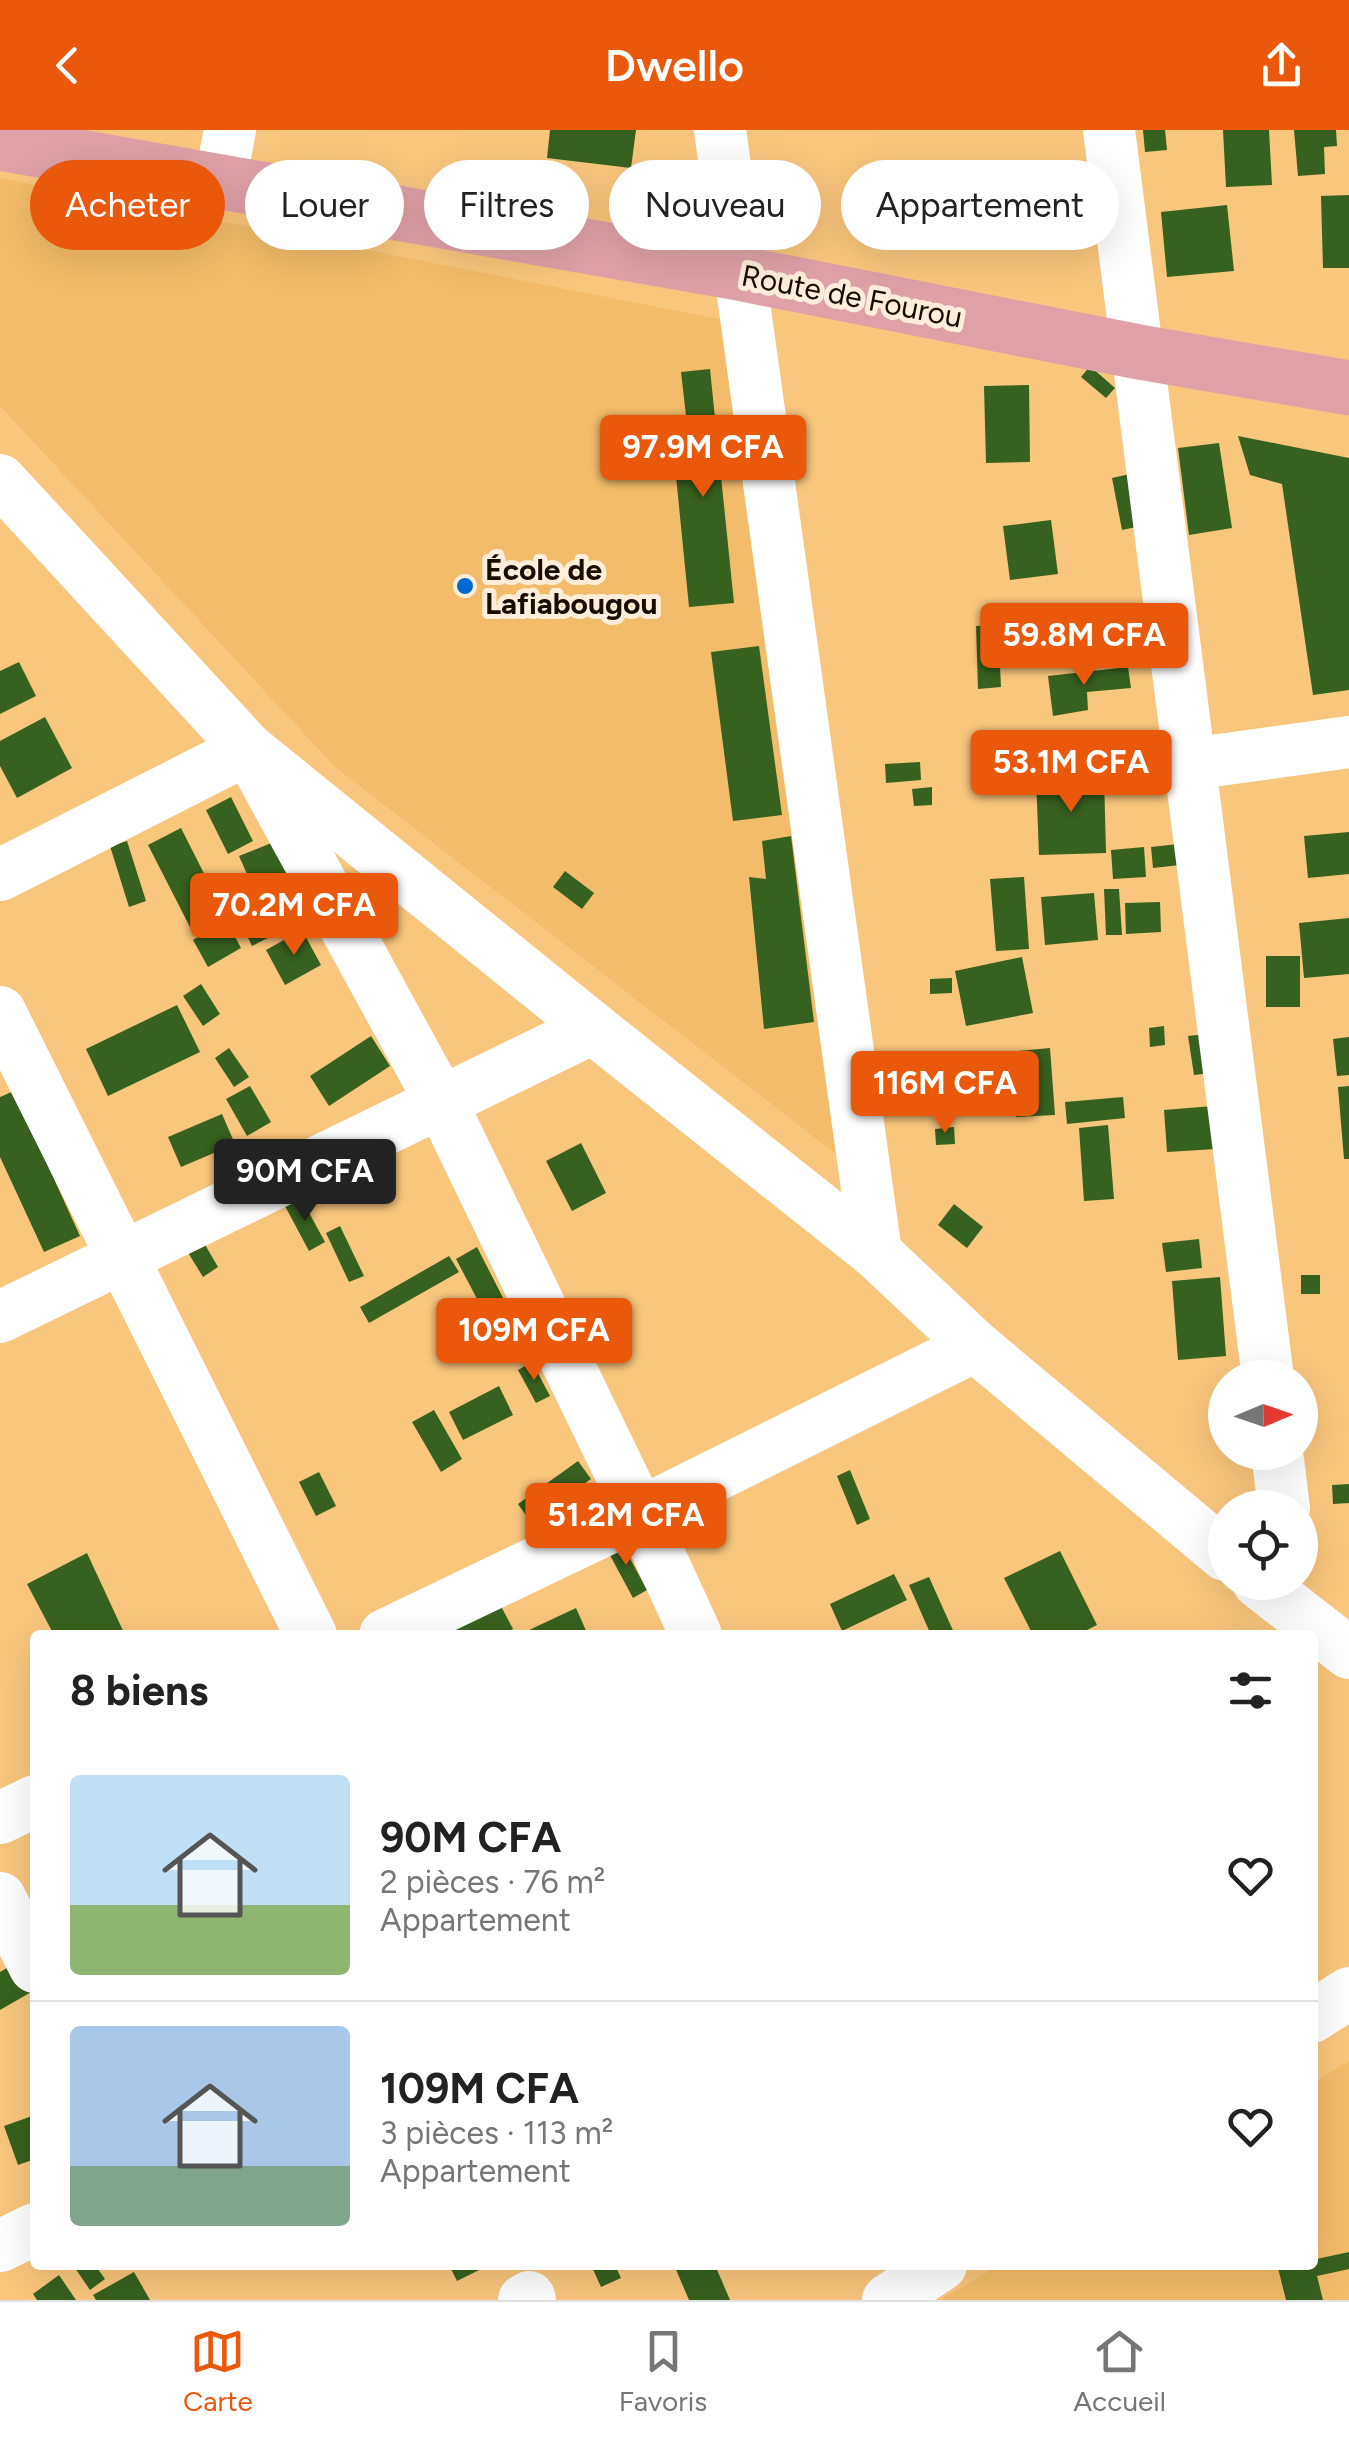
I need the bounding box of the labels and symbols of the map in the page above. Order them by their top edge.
street label: Route de Fourou [739,256,965,336]
pin: 97.9M CFA [589,415,817,500]
place label: École de Lafiabougou [485,551,658,622]
marker: École de Lafiabougou [454,575,476,597]
pin: 59.8M CFA [970,603,1198,688]
pin: 53.1M CFA [957,730,1185,815]
pin: 70.2M CFA [180,873,408,958]
pin: 116M CFA [842,1051,1048,1136]
pin: 90M CFA [213,1139,397,1224]
pin: 109M CFA [431,1298,637,1383]
north arrow [1208,1360,1318,1470]
pin: 51.2M CFA [512,1483,740,1568]

